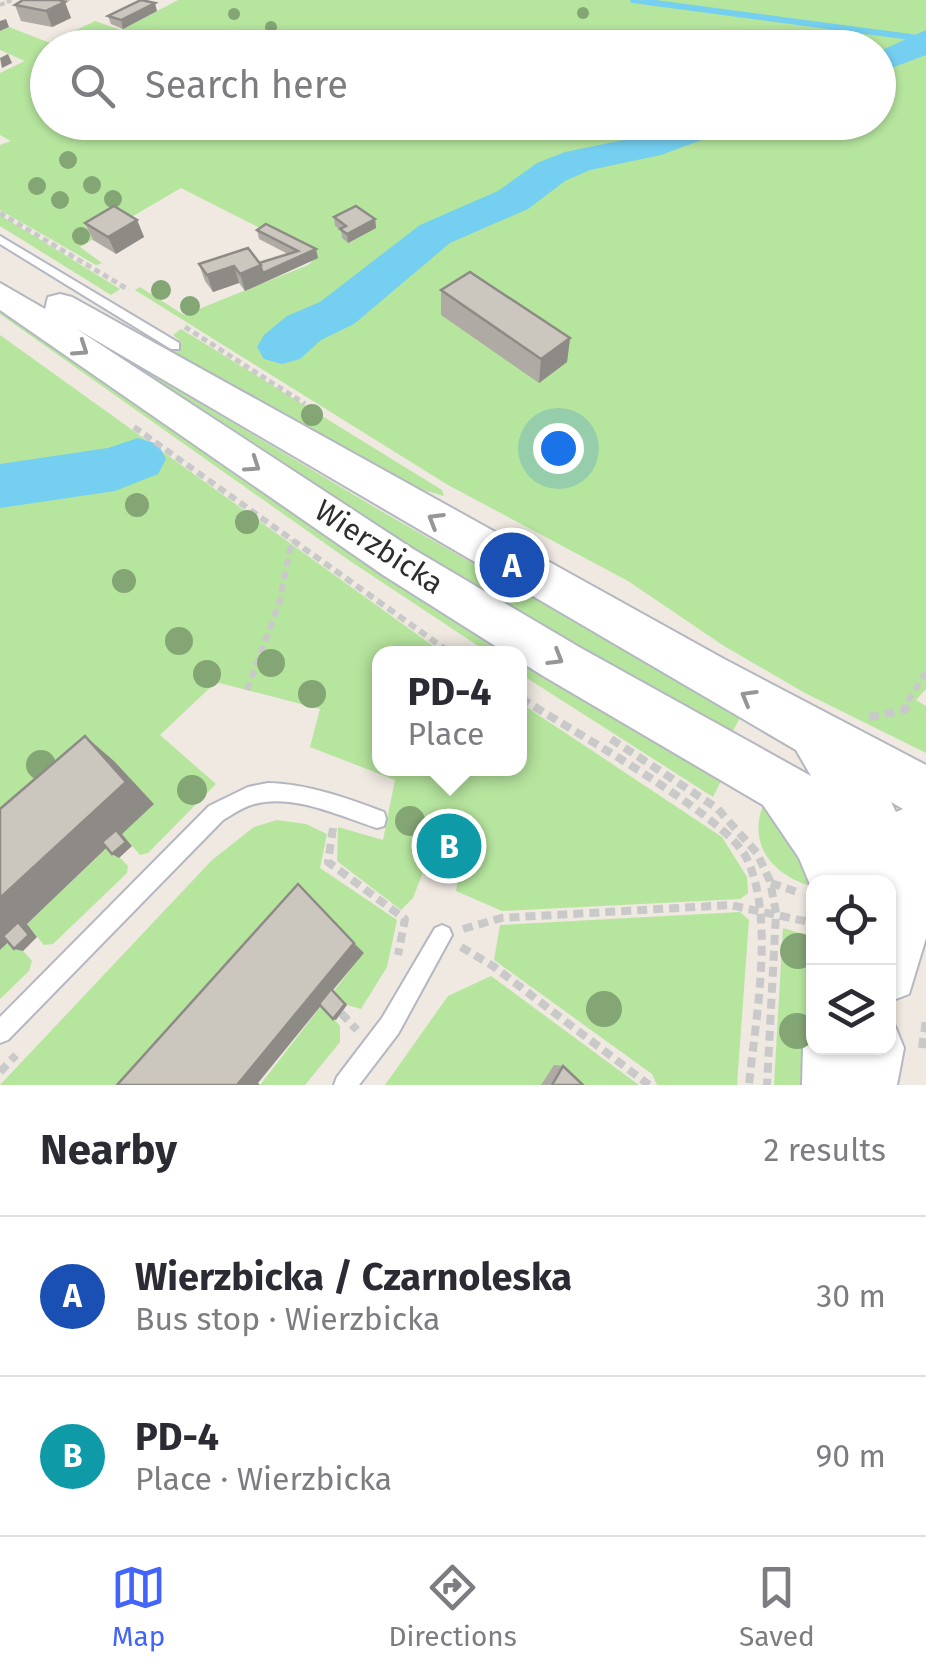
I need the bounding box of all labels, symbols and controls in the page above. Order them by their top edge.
search box [30,30,896,140]
icon: search [65,58,120,113]
text: Search here [145,62,348,108]
one-way arrow [69,337,88,355]
your location [533,423,584,474]
one-way arrow [241,453,260,471]
street label: Wierzbicka [308,492,450,602]
one-way arrow [428,513,446,532]
pin: A [480,528,544,602]
popup [372,646,527,776]
one-way arrow [545,646,563,665]
text: PD-4 [407,669,492,715]
one-way arrow [741,690,759,710]
text: Place [407,715,484,753]
pin: B [416,808,482,884]
map controls [806,875,896,1055]
button: locate [806,875,896,965]
button: layers [806,965,896,1055]
text: Nearby [40,1125,177,1175]
text: 2 results [763,1131,886,1169]
text: Wierzbicka / Czarnoleska [135,1254,572,1300]
text: A [63,1277,82,1315]
text: 30 m [816,1277,886,1315]
text: Bus stop · Wierzbicka [135,1300,440,1338]
text: PD-4 [135,1414,219,1460]
text: B [63,1437,82,1475]
text: 90 m [815,1437,886,1475]
text: Place · Wierzbicka [135,1460,392,1498]
tab: Map [111,1560,166,1653]
tab: Directions [388,1560,517,1653]
tab: Saved [739,1560,815,1653]

